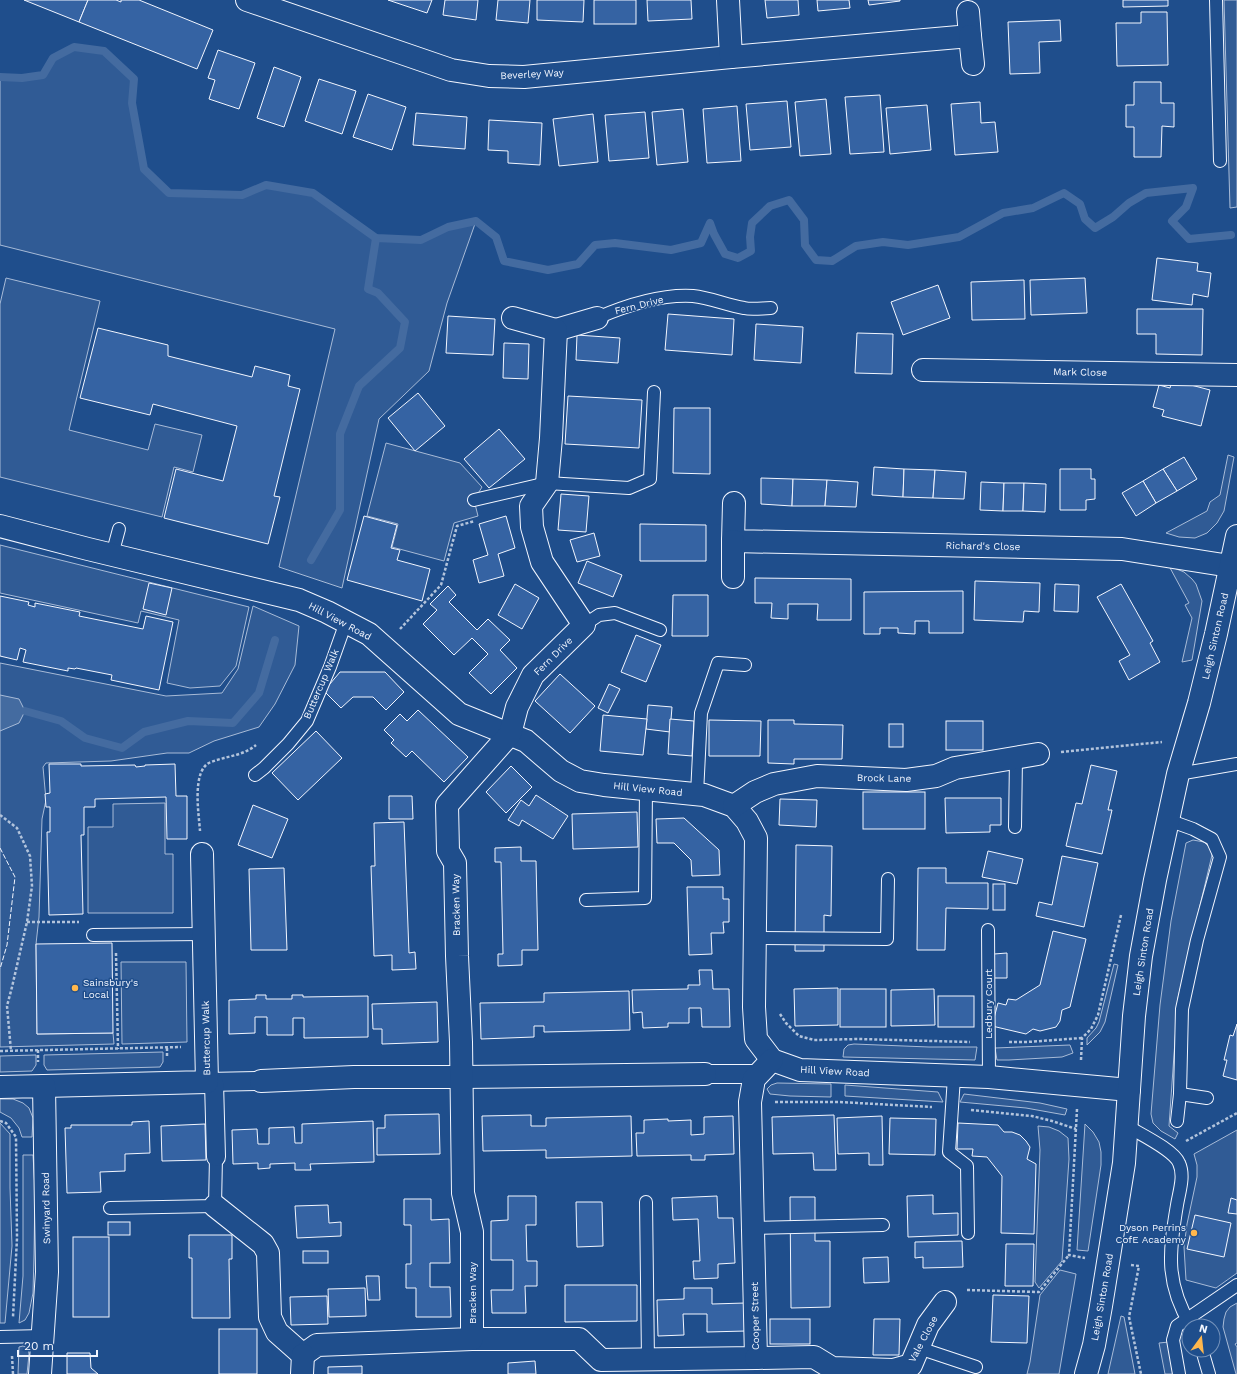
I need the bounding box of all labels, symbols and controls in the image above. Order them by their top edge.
street label: Beverley Way [500,67,565,81]
street label: Fern Drive [613,294,665,316]
street label: Mark Close [1053,366,1107,378]
street label: Richard's Close [946,540,1021,552]
street label: Leigh Sinton Road [1200,592,1230,680]
street label: Hill View Road [307,600,373,642]
street label: Fern Drive [531,634,575,678]
street label: Buttercup Walk [301,647,341,721]
street label: Brock Lane [857,772,912,784]
street label: Hill View Road [613,780,683,798]
street label: Bracken Way [450,873,462,936]
street label: Leigh Sinton Road [1131,907,1155,997]
street label: Ledbury Court [983,968,994,1039]
place label: Sainsbury's Local [83,977,138,1000]
marker: Sainsbury's Local [70,983,80,993]
street label: Buttercup Walk [200,1000,212,1076]
street label: Hill View Road [800,1064,870,1078]
street label: Swinyard Road [40,1172,52,1244]
place label: Dyson Perrins CofE Academy [1116,1222,1187,1245]
marker: Dyson Perrins CofE Academy [1189,1228,1199,1238]
street label: Leigh Sinton Road [1089,1252,1115,1342]
street label: Bracken Way [467,1261,478,1324]
street label: Cooper Street [749,1281,761,1350]
street label: Vale Close [906,1314,940,1364]
north arrow [1181,1318,1221,1358]
text: N [1198,1321,1209,1336]
scale bar [18,1332,97,1358]
text: 20 m [24,1339,54,1353]

